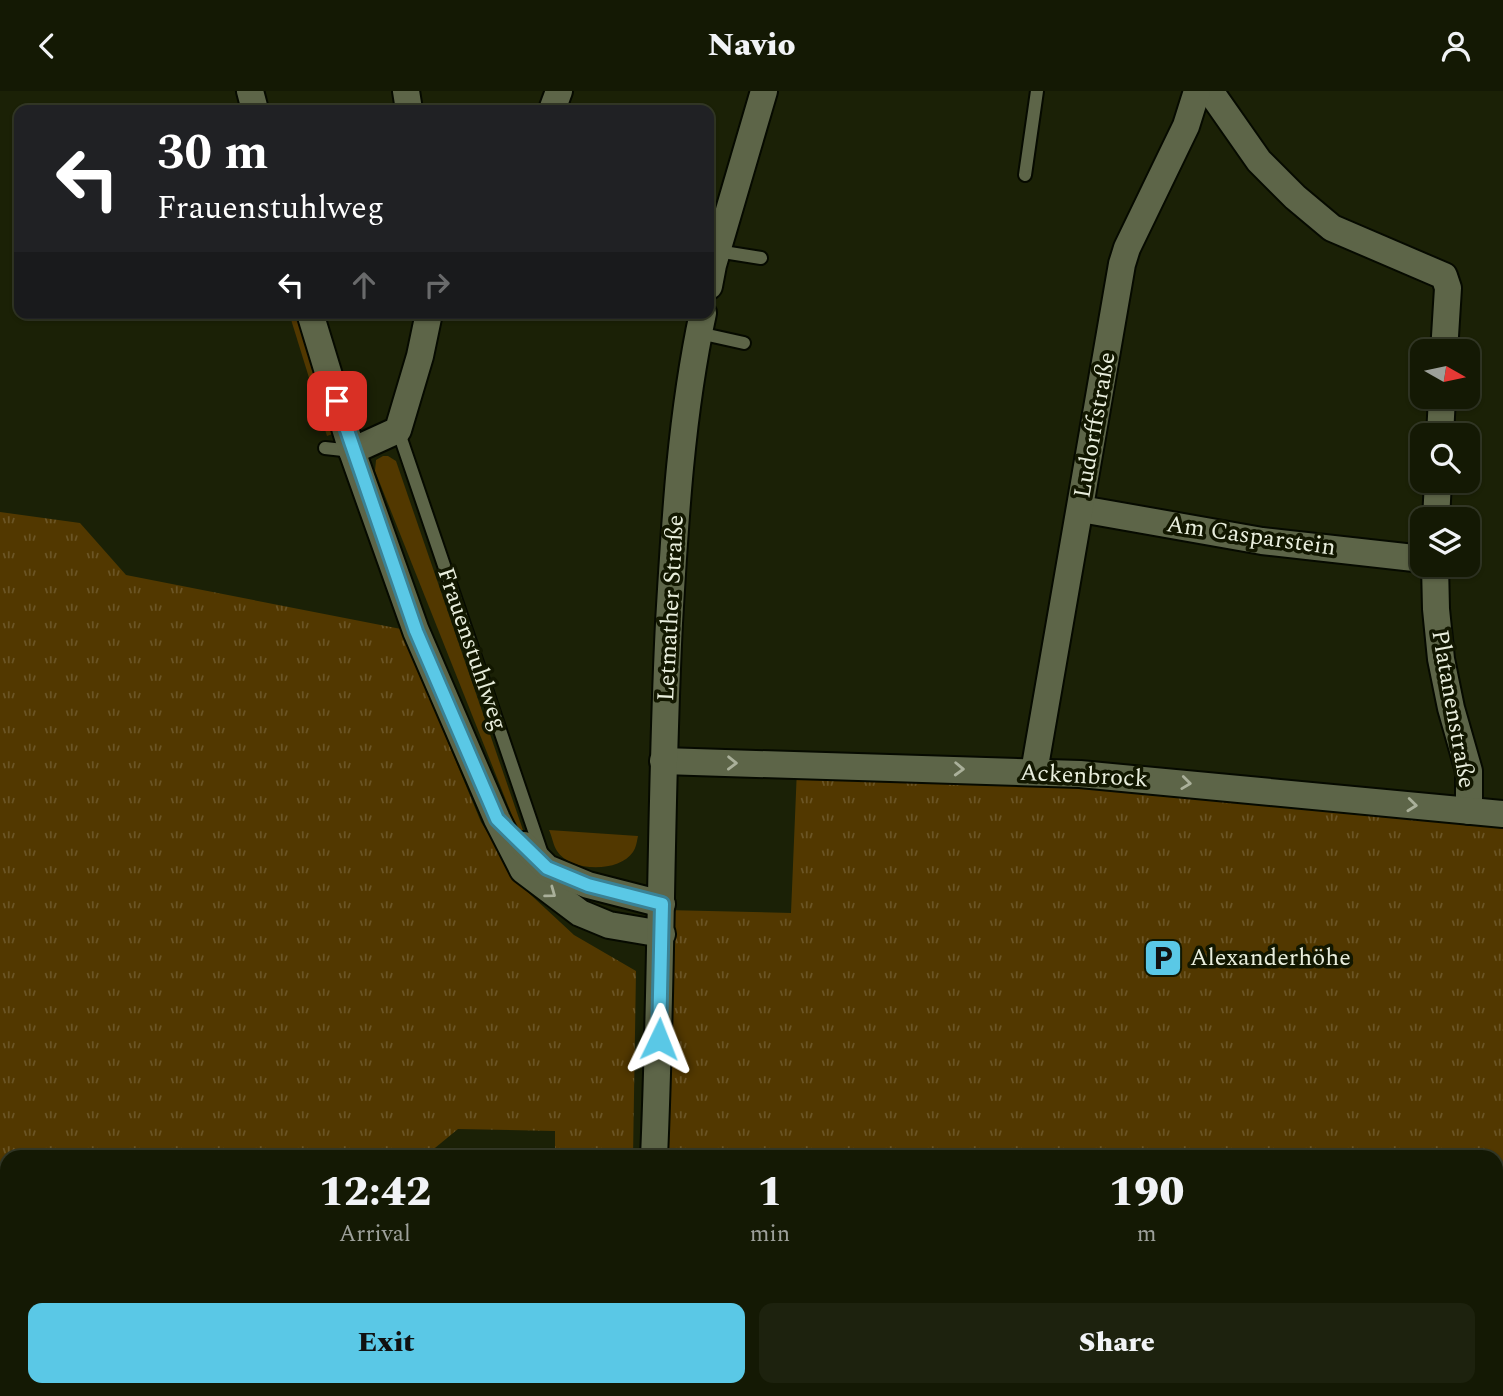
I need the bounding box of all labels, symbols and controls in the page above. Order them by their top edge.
text: Navio [708,21,795,70]
icon: back [28,27,66,65]
icon: person [1437,27,1475,65]
text: 30 m [157,116,268,191]
icon: left [42,133,133,224]
text: Frauenstuhlweg [157,184,384,233]
icon: left [272,266,310,304]
icon: ahead [345,266,383,304]
icon: right [418,266,456,304]
north arrow [1410,339,1480,409]
map controls [1410,339,1480,577]
street label: Ludorffstraße [1064,349,1126,501]
pin [307,371,367,431]
icon: arrive [318,382,356,420]
button: search [1410,423,1480,493]
street label: Am Casparstein [1164,506,1338,566]
button: layers [1410,507,1480,577]
street label: Letmather Straße [648,514,694,702]
street label: Frauenstuhlweg [427,563,517,735]
street label: Platanenstraße [1421,627,1485,791]
one-way arrow [727,755,737,771]
street label: Ackenbrock [1019,755,1149,797]
one-way arrow [954,762,965,777]
one-way arrow [1180,775,1192,790]
one-way arrow [1407,797,1418,812]
one-way arrow [543,885,556,897]
parking icon: Alexanderhöhe [1142,937,1184,979]
place label: Alexanderhöhe [1190,940,1351,976]
position arrow [622,1002,696,1076]
text: 12:42 [319,1161,431,1224]
text: 1 [757,1161,783,1224]
text: 190 [1109,1161,1184,1224]
text: Arrival [339,1217,411,1252]
text: min [750,1217,790,1252]
text: m [1137,1217,1156,1252]
button: Exit [28,1303,745,1383]
button: Share [759,1303,1475,1383]

